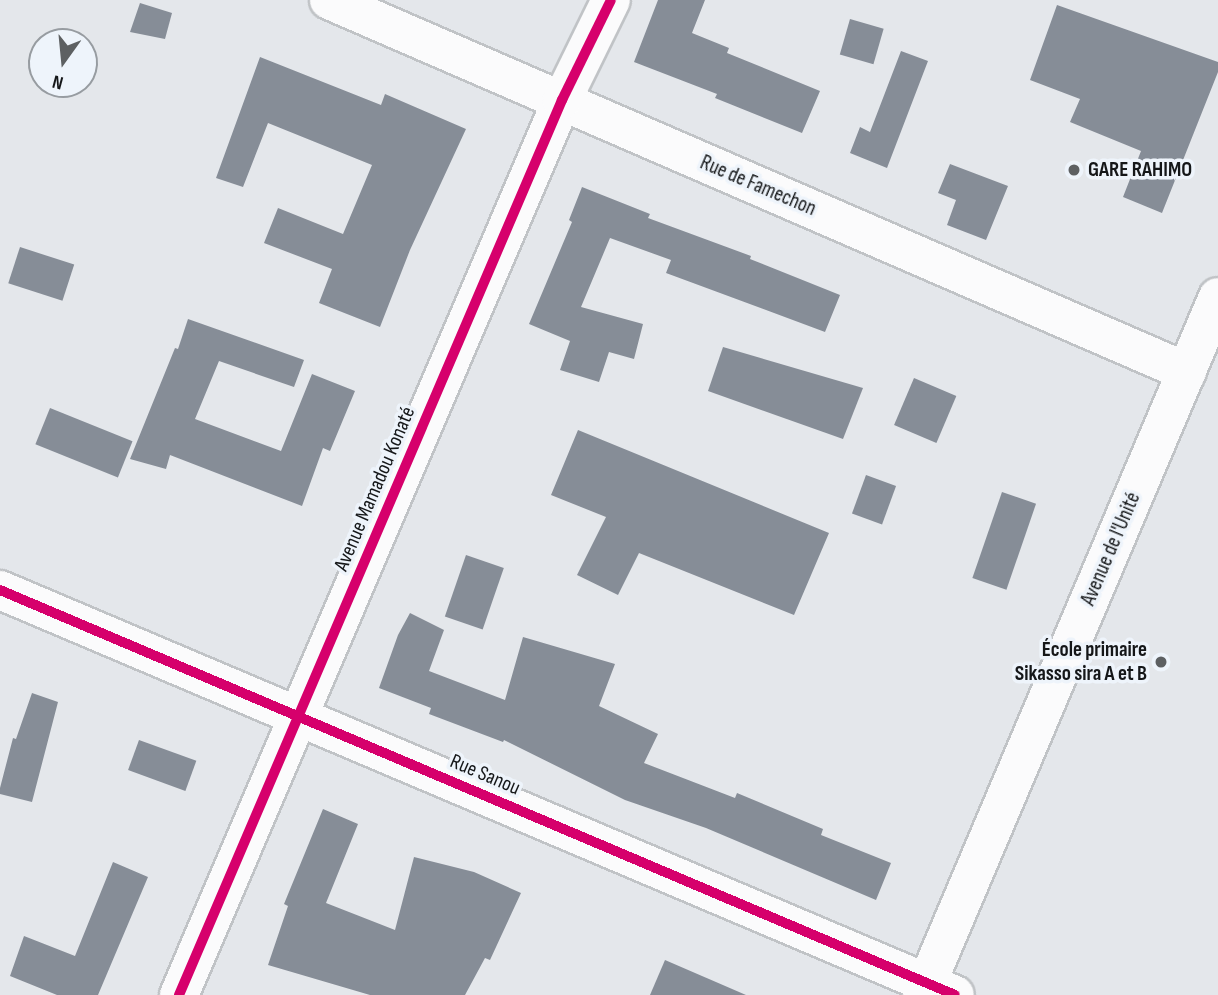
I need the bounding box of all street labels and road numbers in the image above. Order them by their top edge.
street label: Rue de Famechon [696,150,820,222]
street label: Avenue Mamadou Konaté [329,403,421,575]
street label: Avenue de l'Unité [1076,489,1146,609]
street label: Rue Sanou [446,749,524,801]

